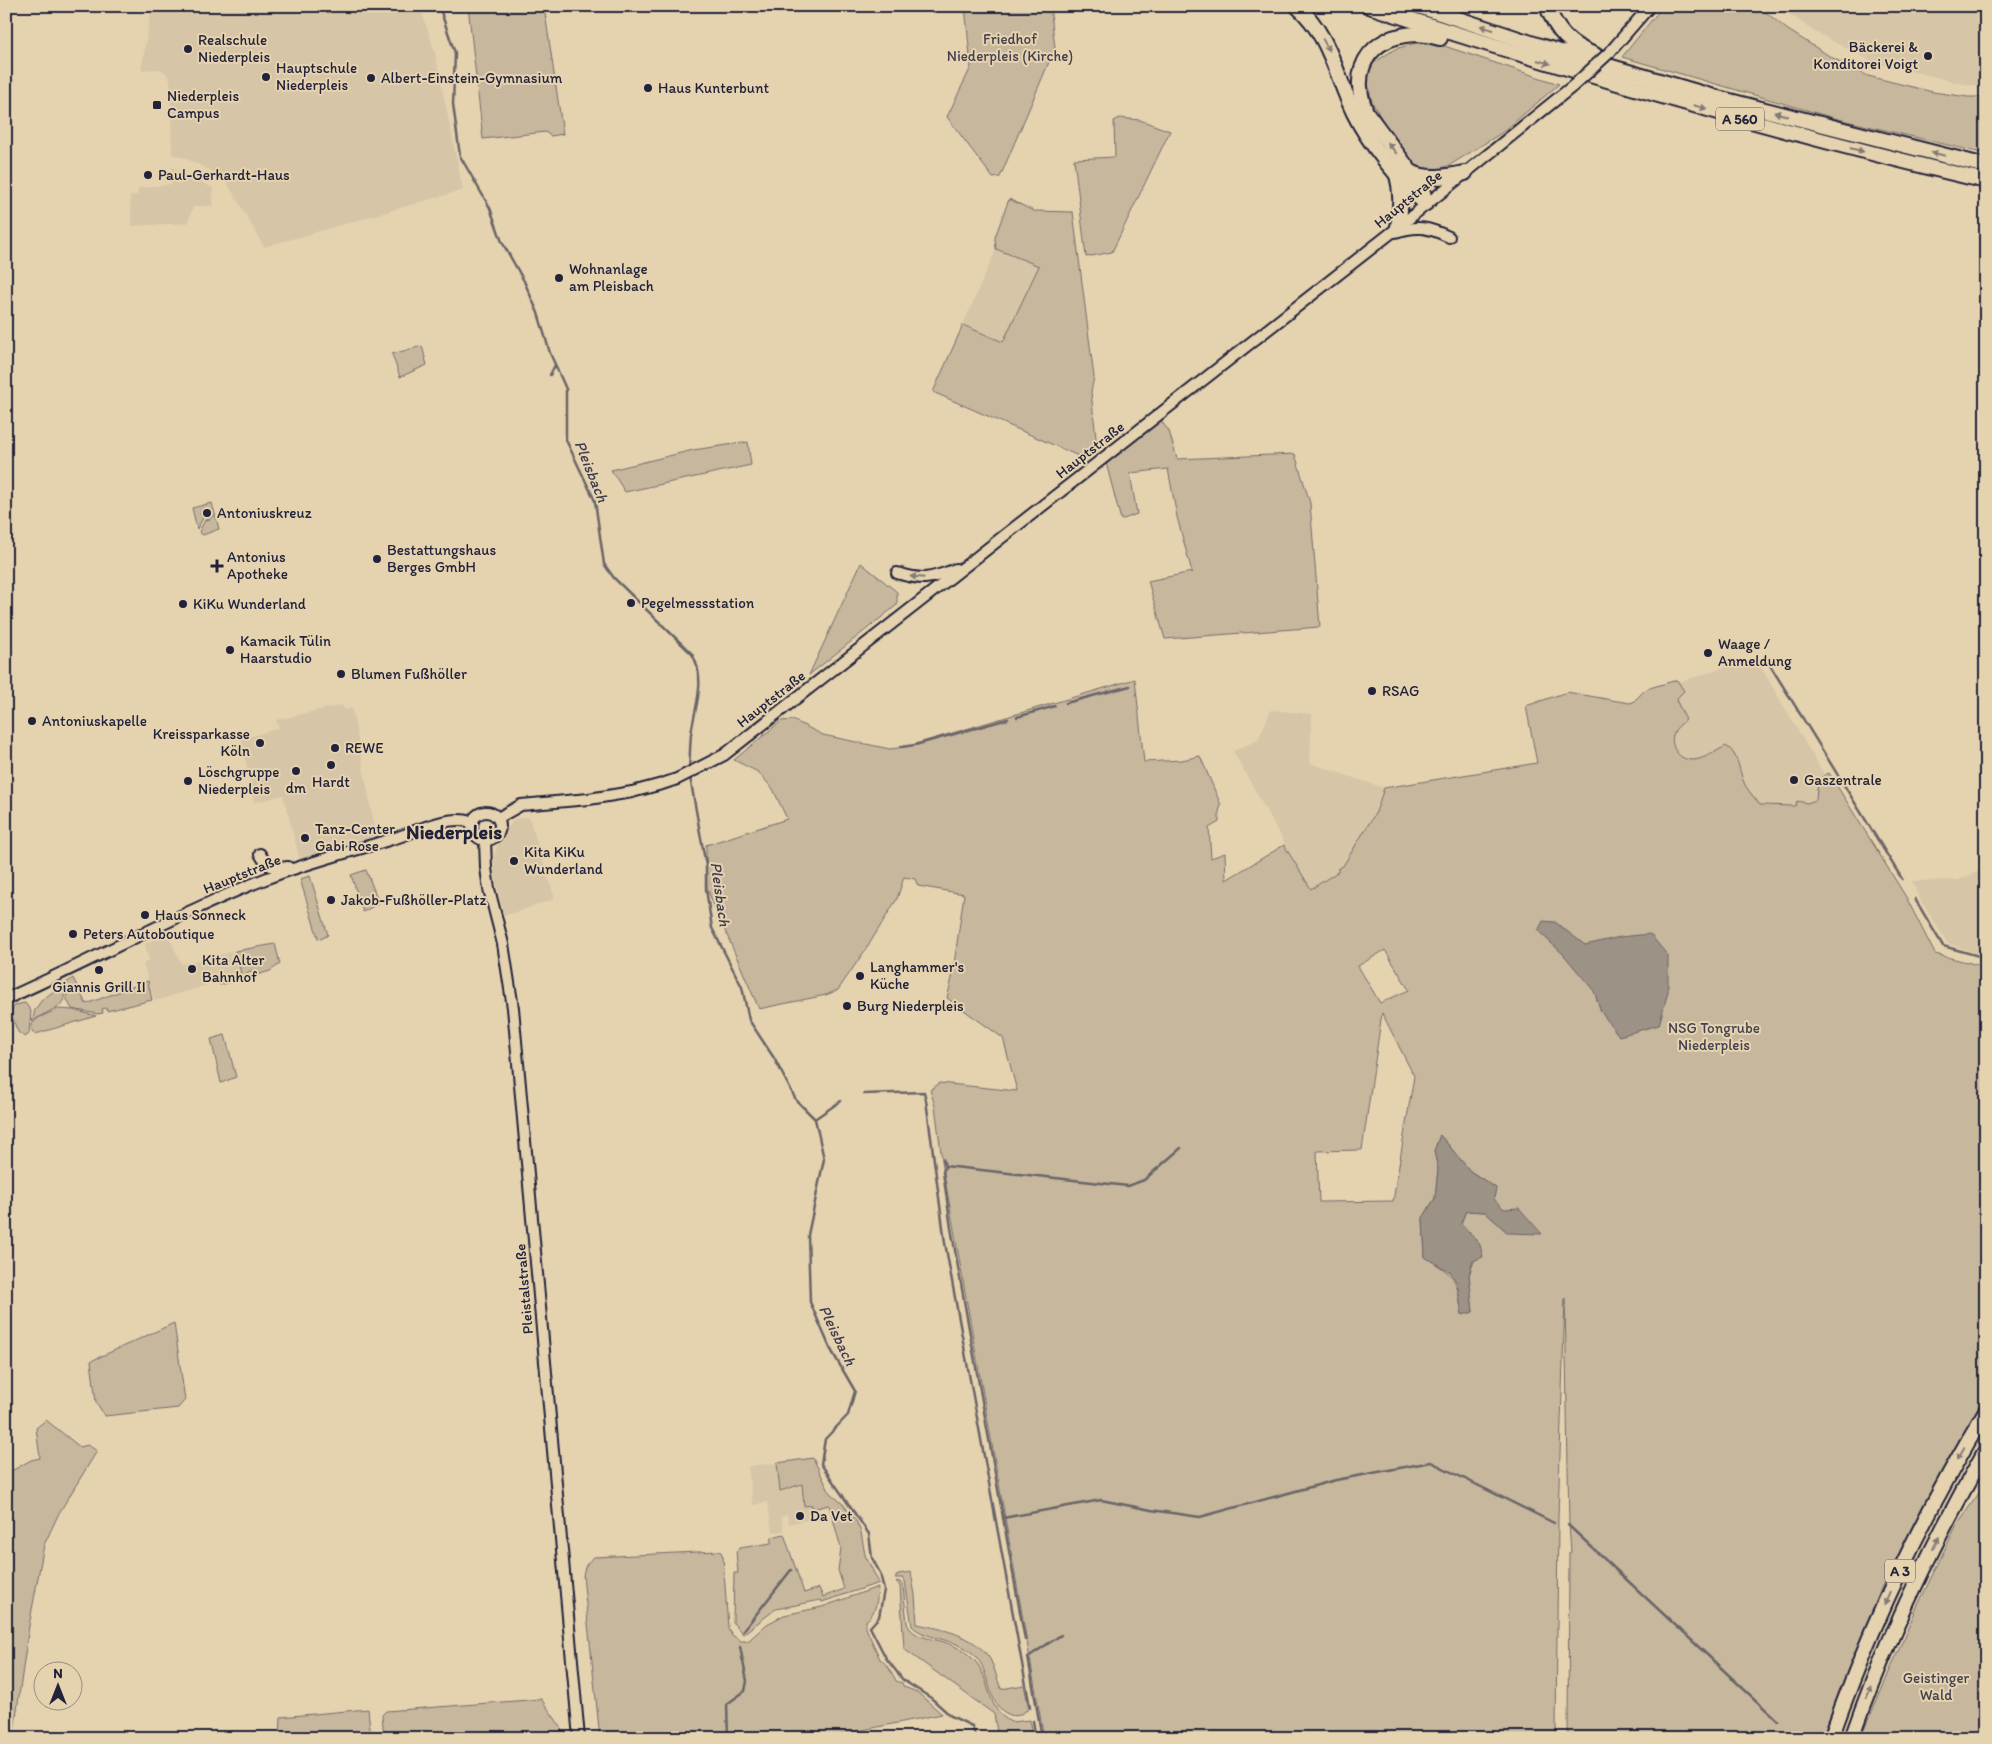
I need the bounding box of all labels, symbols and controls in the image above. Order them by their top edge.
one-way arrow [1479,24,1494,32]
park label: Friedhof Niederpleis (Kirche) [947,30,1073,65]
place label: Realschule Niederpleis [198,31,270,66]
one-way arrow [1322,38,1331,52]
place label: Bäckerei & Konditorei Voigt [1813,38,1918,73]
marker: Realschule Niederpleis [182,43,194,55]
marker: Bäckerei & Konditorei Voigt [1922,50,1934,62]
place label: Hauptschule Niederpleis [276,59,357,94]
one-way arrow [1537,59,1552,67]
place label: Albert-Einstein-Gymnasium [381,69,563,87]
marker: Hauptschule Niederpleis [260,71,272,83]
marker: Albert-Einstein-Gymnasium [365,72,377,84]
place label: Haus Kunterbunt [658,79,769,97]
marker: Haus Kunterbunt [642,82,654,94]
place label: Niederpleis Campus [167,87,239,122]
marker: Niederpleis Campus [151,99,163,111]
one-way arrow [1693,104,1708,112]
road number: A 560 [1716,108,1764,130]
one-way arrow [1773,110,1788,118]
one-way arrow [1386,142,1397,155]
one-way arrow [1849,146,1864,154]
one-way arrow [1931,150,1946,158]
place label: Paul-Gerhardt-Haus [158,166,290,184]
street label: Hauptstraße [1370,166,1446,232]
marker: Paul-Gerhardt-Haus [142,169,154,181]
place label: Wohnanlage am Pleisbach [569,260,654,295]
marker: Wohnanlage am Pleisbach [553,272,565,284]
street label: Hauptstraße [1052,418,1128,482]
water label: Pleisbach [571,438,613,506]
place label: Antoniuskreuz [217,504,312,522]
marker: Antoniuskreuz [201,507,213,519]
place label: Bestattungshaus Berges GmbH [387,541,496,576]
place label: Antonius Apotheke [227,548,288,583]
marker: Bestattungshaus Berges GmbH [371,553,383,565]
marker: Antonius Apotheke [211,560,223,572]
one-way arrow [909,573,925,581]
place label: Pegelmessstation [641,594,755,612]
place label: KiKu Wunderland [193,595,306,613]
marker: Pegelmessstation [625,597,637,609]
marker: KiKu Wunderland [177,598,189,610]
place label: Kamacik Tülin Haarstudio [240,632,331,667]
place label: Waage / Anmeldung [1718,635,1792,670]
marker: Kamacik Tülin Haarstudio [224,644,236,656]
marker: Waage / Anmeldung [1702,647,1714,659]
place label: Blumen Fußhöller [351,665,467,683]
street label: Hauptstraße [733,667,809,731]
marker: Blumen Fußhöller [335,668,347,680]
place label: RSAG [1382,682,1419,700]
marker: RSAG [1366,685,1378,697]
place label: Antoniuskapelle [42,712,147,730]
marker: Antoniuskapelle [26,715,38,727]
place label: Kreissparkasse Köln [153,725,250,760]
marker: Kreissparkasse Köln [254,737,266,749]
place label: REWE [345,739,384,757]
marker: REWE [329,742,341,754]
marker: Hardt [325,759,337,771]
place label: Löschgruppe Niederpleis [198,763,279,798]
marker: dm [290,765,302,777]
place label: Gaszentrale [1804,771,1882,789]
place label: Hardt [312,773,350,791]
marker: Gaszentrale [1788,774,1800,786]
marker: Löschgruppe Niederpleis [182,775,194,787]
place label: dm [286,779,306,797]
place label: Tanz-Center Gabi Rose [315,820,395,855]
district label: Niederpleis [406,820,502,845]
marker: Tanz-Center Gabi Rose [299,832,311,844]
place label: Kita KiKu Wunderland [524,843,603,878]
street label: Hauptstraße [201,850,283,898]
marker: Kita KiKu Wunderland [508,855,520,867]
water label: Pleisbach [707,861,735,928]
place label: Jakob-Fußhöller-Platz [341,891,486,909]
marker: Jakob-Fußhöller-Platz [325,894,337,906]
place label: Haus Sonneck [155,906,246,924]
marker: Haus Sonneck [139,909,151,921]
place label: Peters Autoboutique [83,925,214,943]
marker: Peters Autoboutique [67,928,79,940]
place label: Kita Alter Bahnhof [202,951,265,986]
place label: Langhammer's Küche [870,958,965,993]
marker: Kita Alter Bahnhof [186,963,198,975]
marker: Giannis Grill II [93,964,105,976]
marker: Langhammer's Küche [854,970,866,982]
place label: Giannis Grill II [52,978,146,996]
place label: Burg Niederpleis [857,997,964,1015]
marker: Burg Niederpleis [841,1000,853,1012]
park label: NSG Tongrube Niederpleis [1668,1019,1760,1054]
street label: Pleistalstraße [511,1243,537,1335]
water label: Pleisbach [815,1302,861,1369]
one-way arrow [1957,1446,1965,1461]
place label: Da Vet [810,1507,853,1525]
marker: Da Vet [794,1510,806,1522]
one-way arrow [1932,1536,1940,1550]
road number: A 3 [1885,1560,1915,1582]
one-way arrow [1883,1591,1891,1605]
north arrow [32,1662,82,1712]
text: N [53,1665,63,1682]
park label: Geistinger Wald [1903,1669,1970,1704]
one-way arrow [1865,1684,1873,1699]

